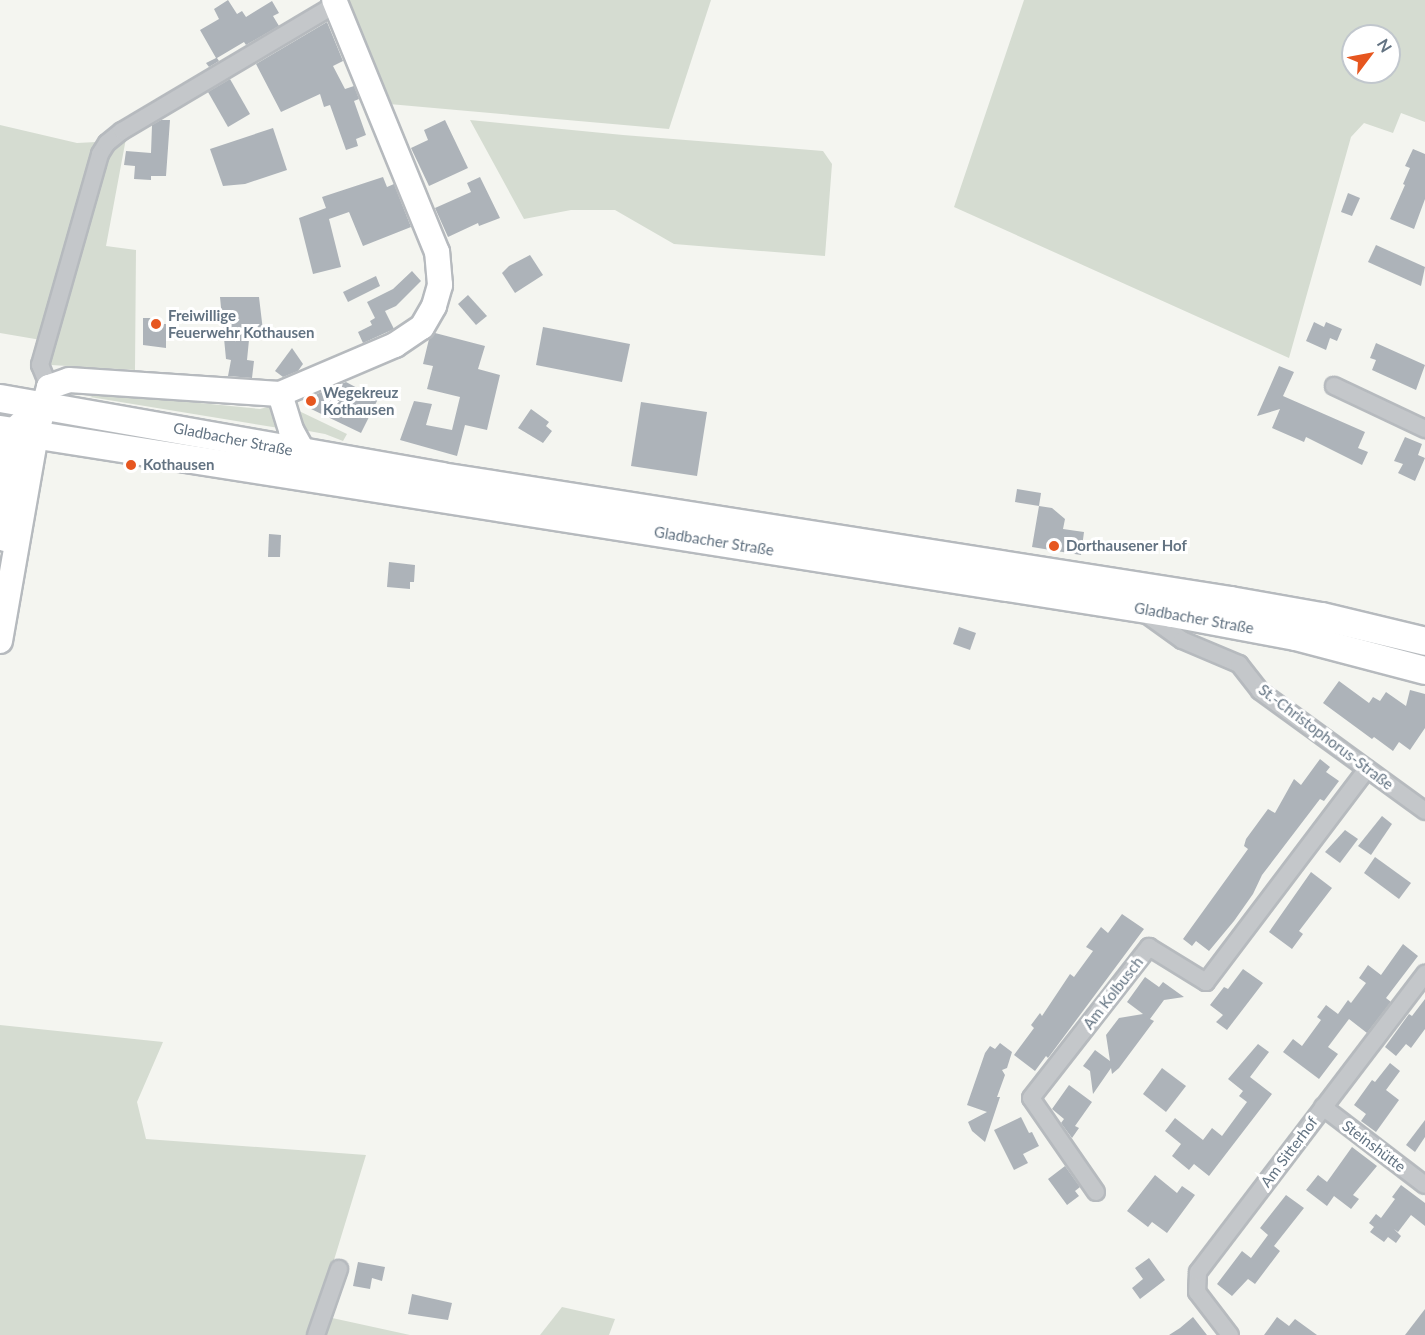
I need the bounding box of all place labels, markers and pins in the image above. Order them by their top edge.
place label: Freiwillige Feuerwehr Kothausen [168,306,315,341]
marker: Freiwillige Feuerwehr Kothausen [149,317,163,331]
place label: Wegekreuz Kothausen [323,383,398,418]
marker: Wegekreuz Kothausen [304,394,318,408]
place label: Kothausen [143,456,214,474]
marker: Kothausen [124,458,138,472]
place label: Dorthausener Hof [1066,537,1187,555]
marker: Dorthausener Hof [1047,539,1061,553]

